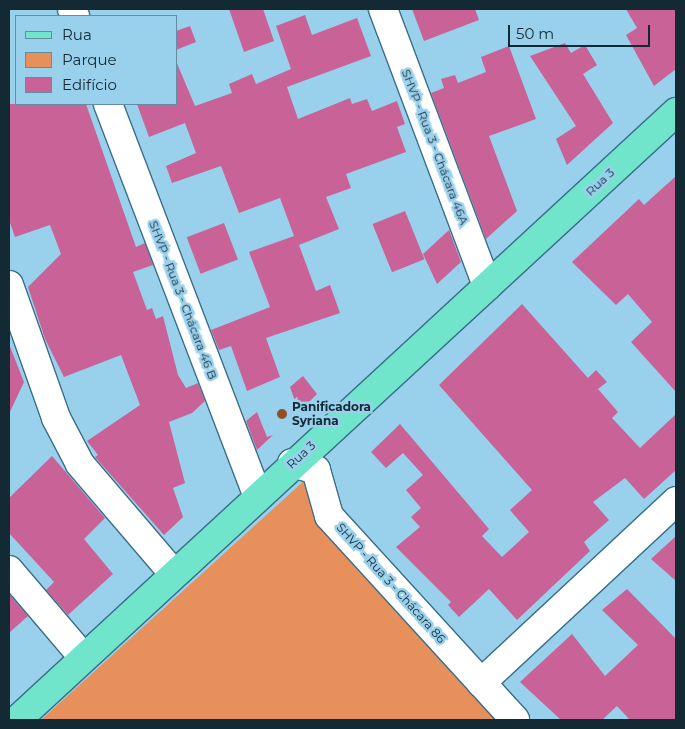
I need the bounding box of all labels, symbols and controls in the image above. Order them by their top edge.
legend [15,15,178,105]
scale bar [510,15,652,47]
text: 50 m [516,24,554,43]
text: Rua [62,25,92,44]
text: Parque [62,50,117,69]
street label: SHVP - Rua 3 - Chácara 46A [399,67,471,227]
text: Edifício [62,75,117,94]
street label: Rua 3 [583,165,617,199]
street label: SHVP - Rua 3 - Chácara 46 B [146,219,220,381]
place label: Panificadora Syriana [292,400,371,428]
marker: Panificadora Syriana [276,408,288,420]
street label: Rua 3 [284,438,318,472]
street label: SHVP - Rua 3 - Chácara 86 [333,520,449,646]

